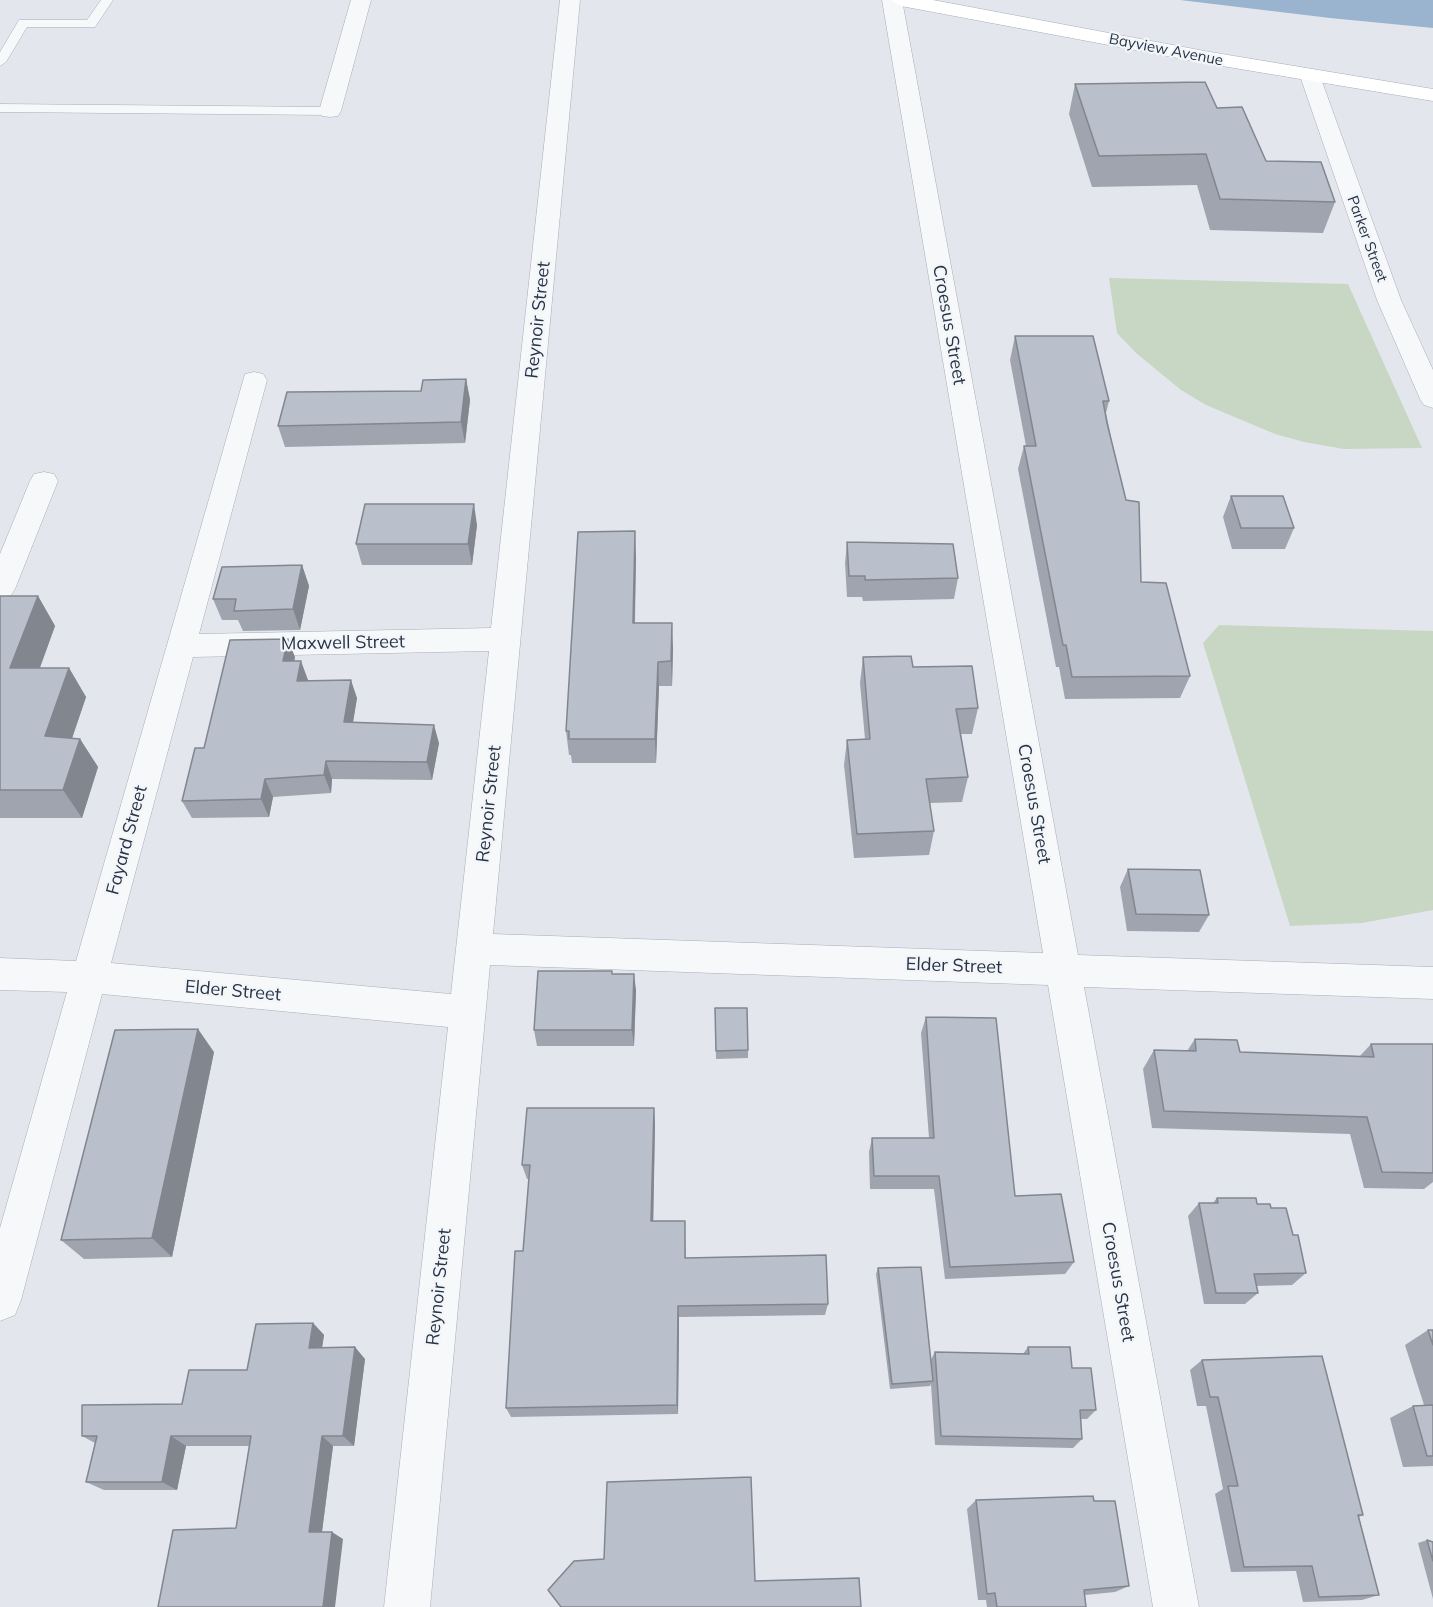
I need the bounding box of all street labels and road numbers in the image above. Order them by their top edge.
street label: Bayview Avenue [1107,30,1225,70]
street label: Parker Street [1343,193,1391,285]
street label: Reynoir Street [521,260,555,380]
street label: Croesus Street [928,263,970,387]
street label: Maxwell Street [281,631,405,655]
street label: Croesus Street [1013,742,1055,866]
street label: Reynoir Street [472,744,506,864]
street label: Fayard Street [102,783,152,897]
street label: Elder Street [905,954,1003,978]
street label: Elder Street [184,976,282,1006]
street label: Croesus Street [1097,1220,1139,1344]
street label: Reynoir Street [422,1227,456,1347]

